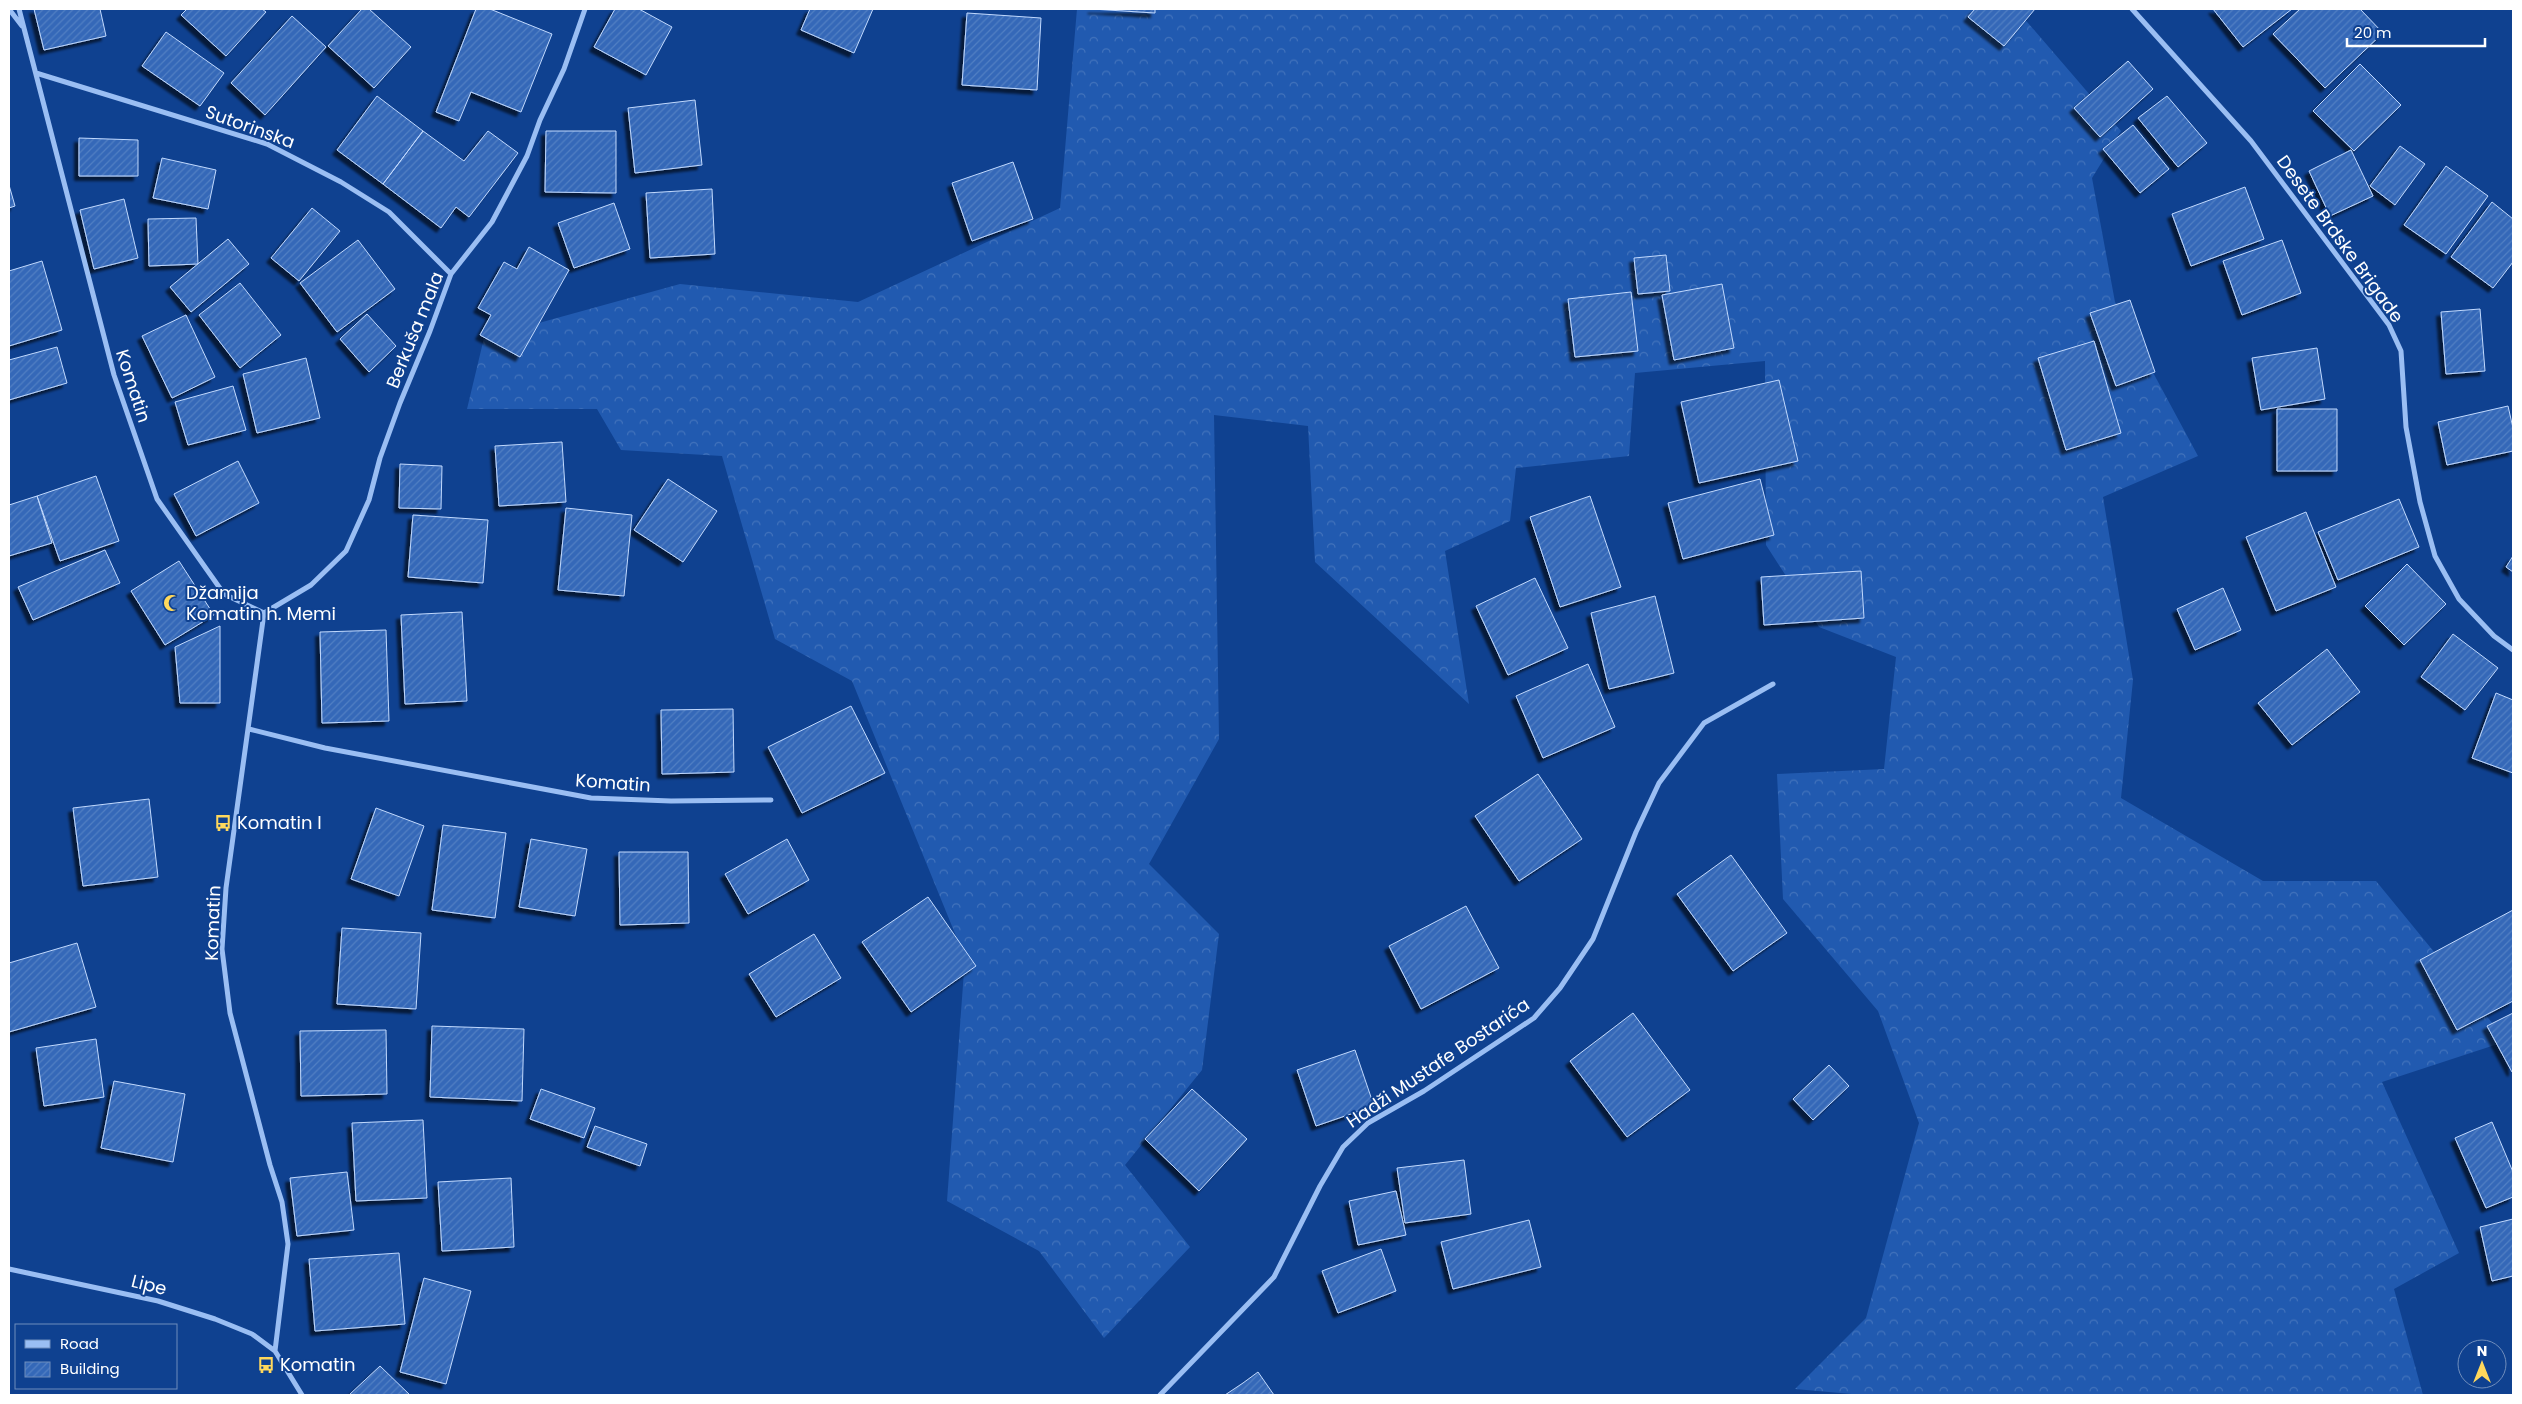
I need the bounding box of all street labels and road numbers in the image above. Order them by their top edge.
street label: Sutorinska [202,99,298,154]
street label: Desete Brdske Brigade [2271,150,2410,328]
street label: Berkuša mala [380,268,449,392]
street label: Komatin [110,346,157,426]
street label: Komatin [574,767,652,798]
street label: Komatin [199,885,226,961]
street label: Hadži Mustafe Bostarića [1341,992,1534,1133]
street label: Lipe [129,1268,169,1301]

